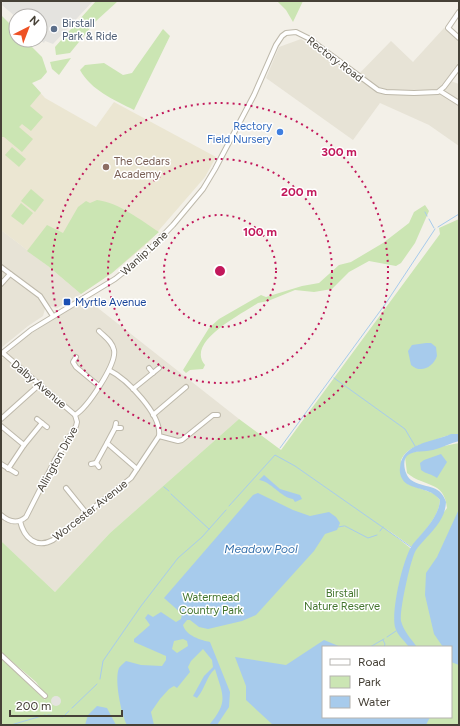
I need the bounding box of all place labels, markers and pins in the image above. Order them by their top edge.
place label: Birstall Park & Ride [62,17,117,43]
marker: Birstall Park & Ride [49,24,59,34]
place label: Rectory Field Nursery [207,120,272,146]
marker: Rectory Field Nursery [275,127,285,137]
place label: The Cedars Academy [114,155,170,181]
marker: The Cedars Academy [101,162,111,172]
centre of rings [213,264,227,278]
place label: Myrtle Avenue [75,296,146,309]
marker: Myrtle Avenue [62,297,72,307]

